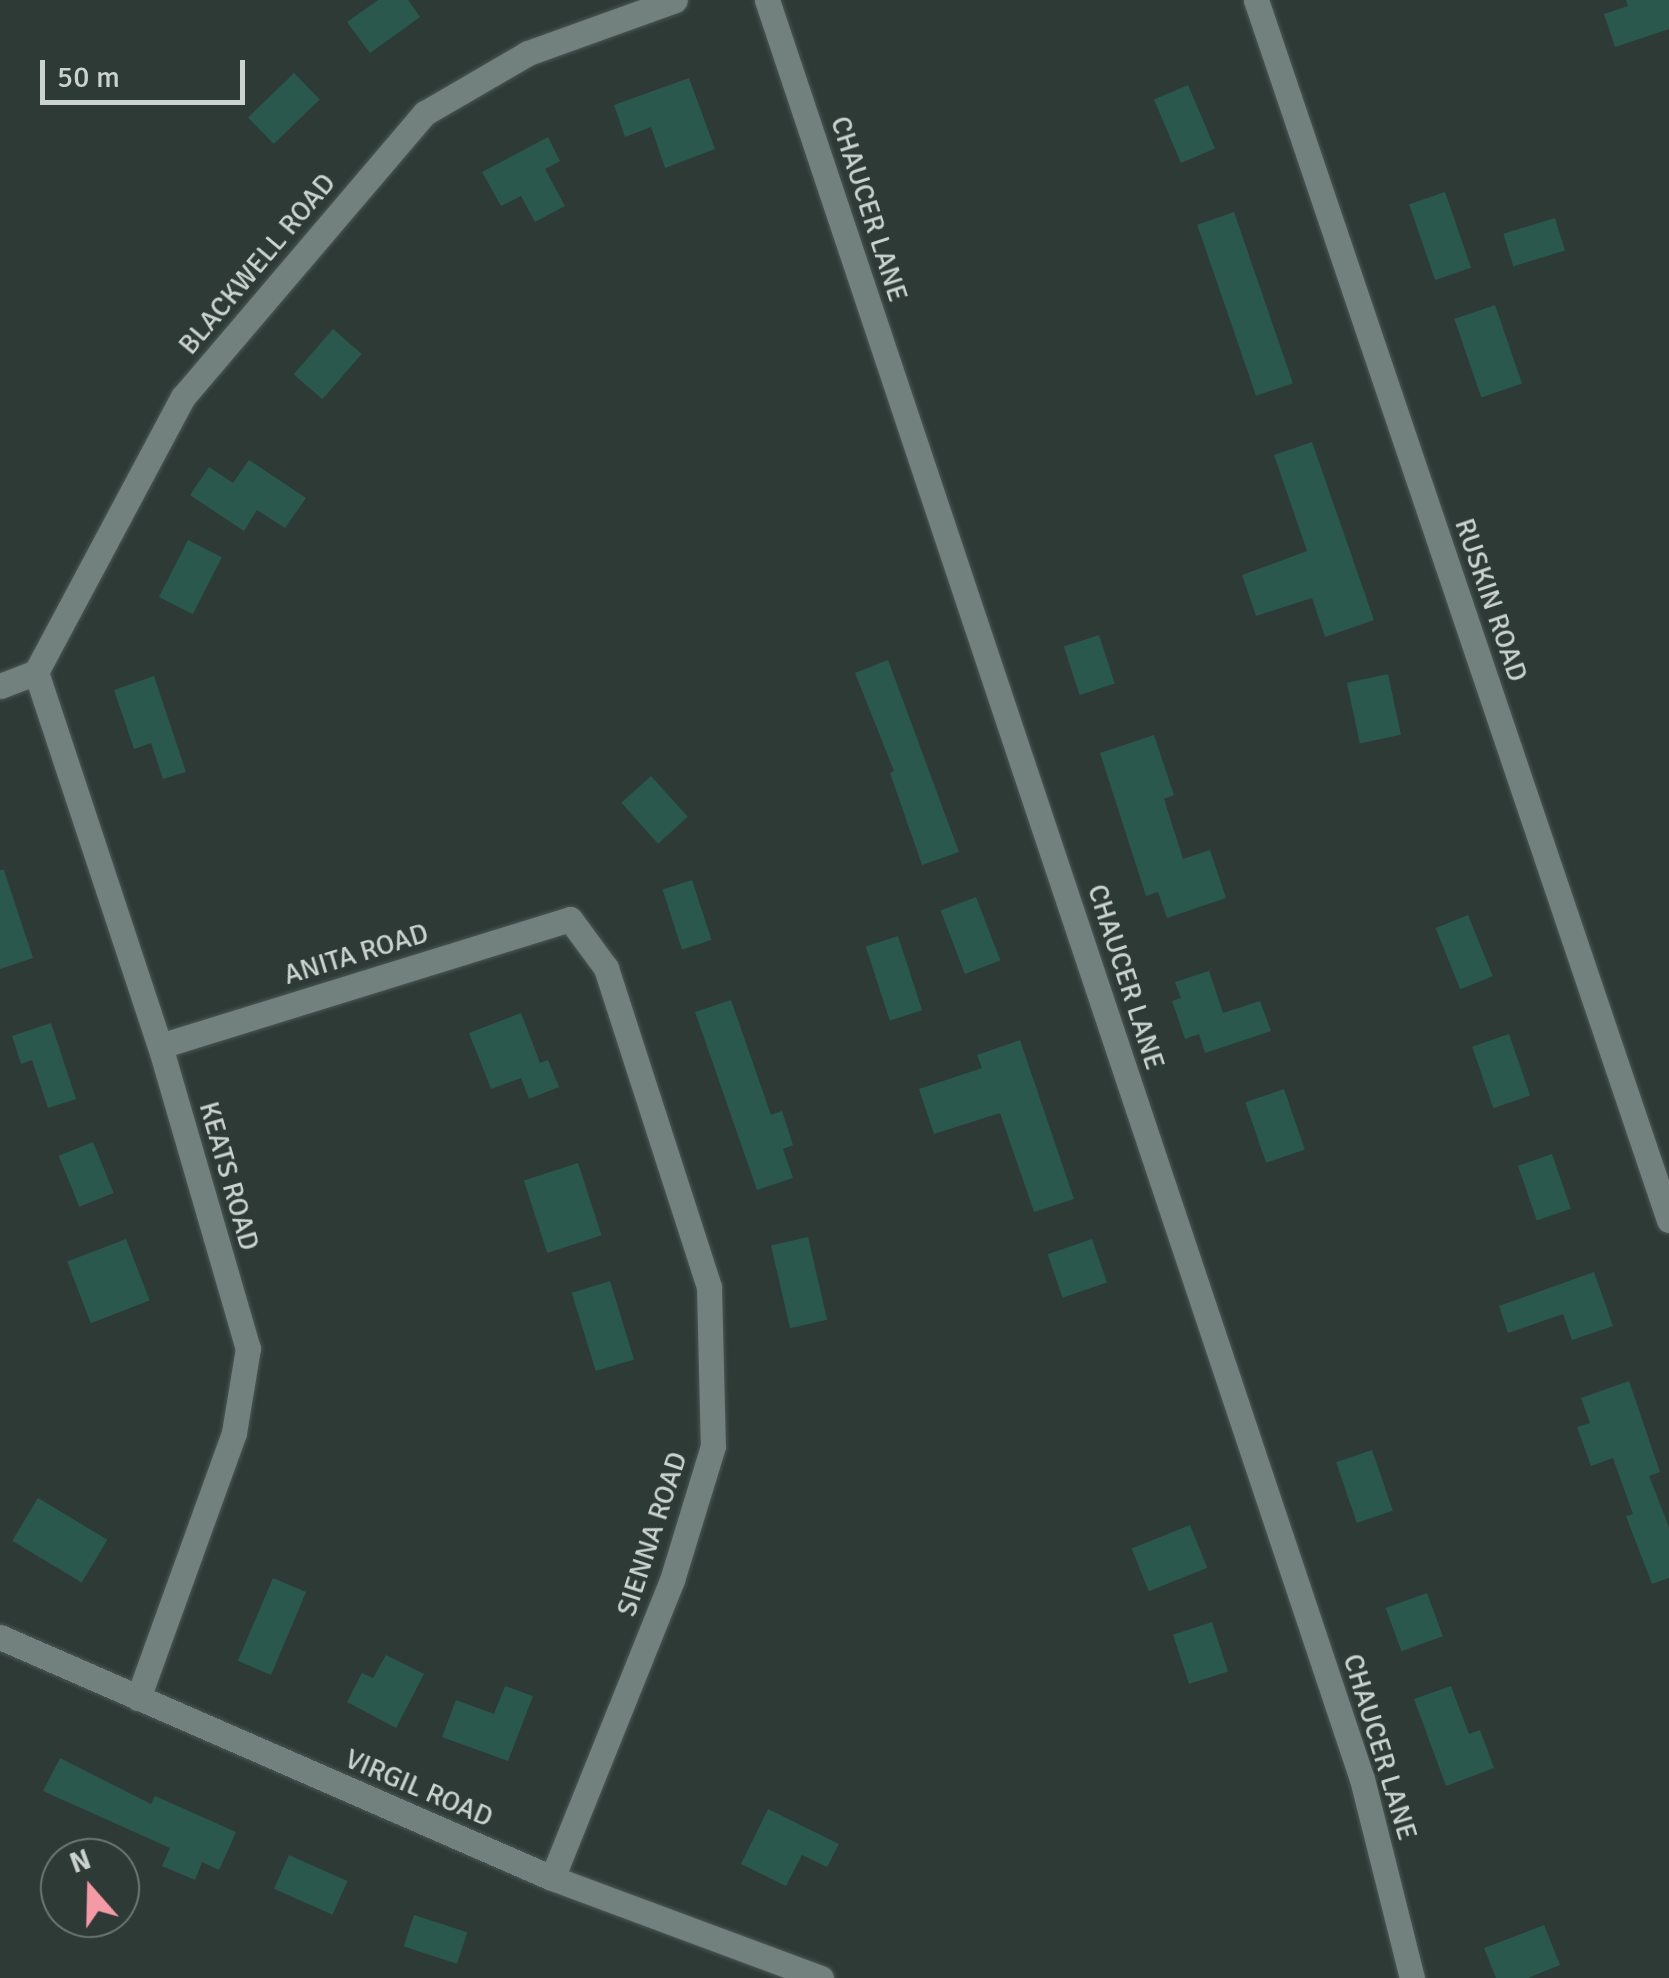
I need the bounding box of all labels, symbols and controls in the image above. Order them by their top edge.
scale bar [45,40,250,102]
text: 50 m [57,59,120,96]
street label: CHAUCER LANE [823,112,915,306]
street label: BLACKWELL ROAD [172,167,342,361]
street label: RUSKIN ROAD [1447,514,1535,686]
street label: CHAUCER LANE [1080,880,1172,1074]
street label: ANITA ROAD [280,916,432,992]
street label: KEATS ROAD [192,1098,266,1254]
street label: SIENNA ROAD [610,1448,694,1620]
street label: CHAUCER LANE [1336,1650,1424,1844]
street label: VIRGIL ROAD [340,1742,498,1834]
north arrow [40,1838,140,1938]
text: N [65,1842,95,1881]

